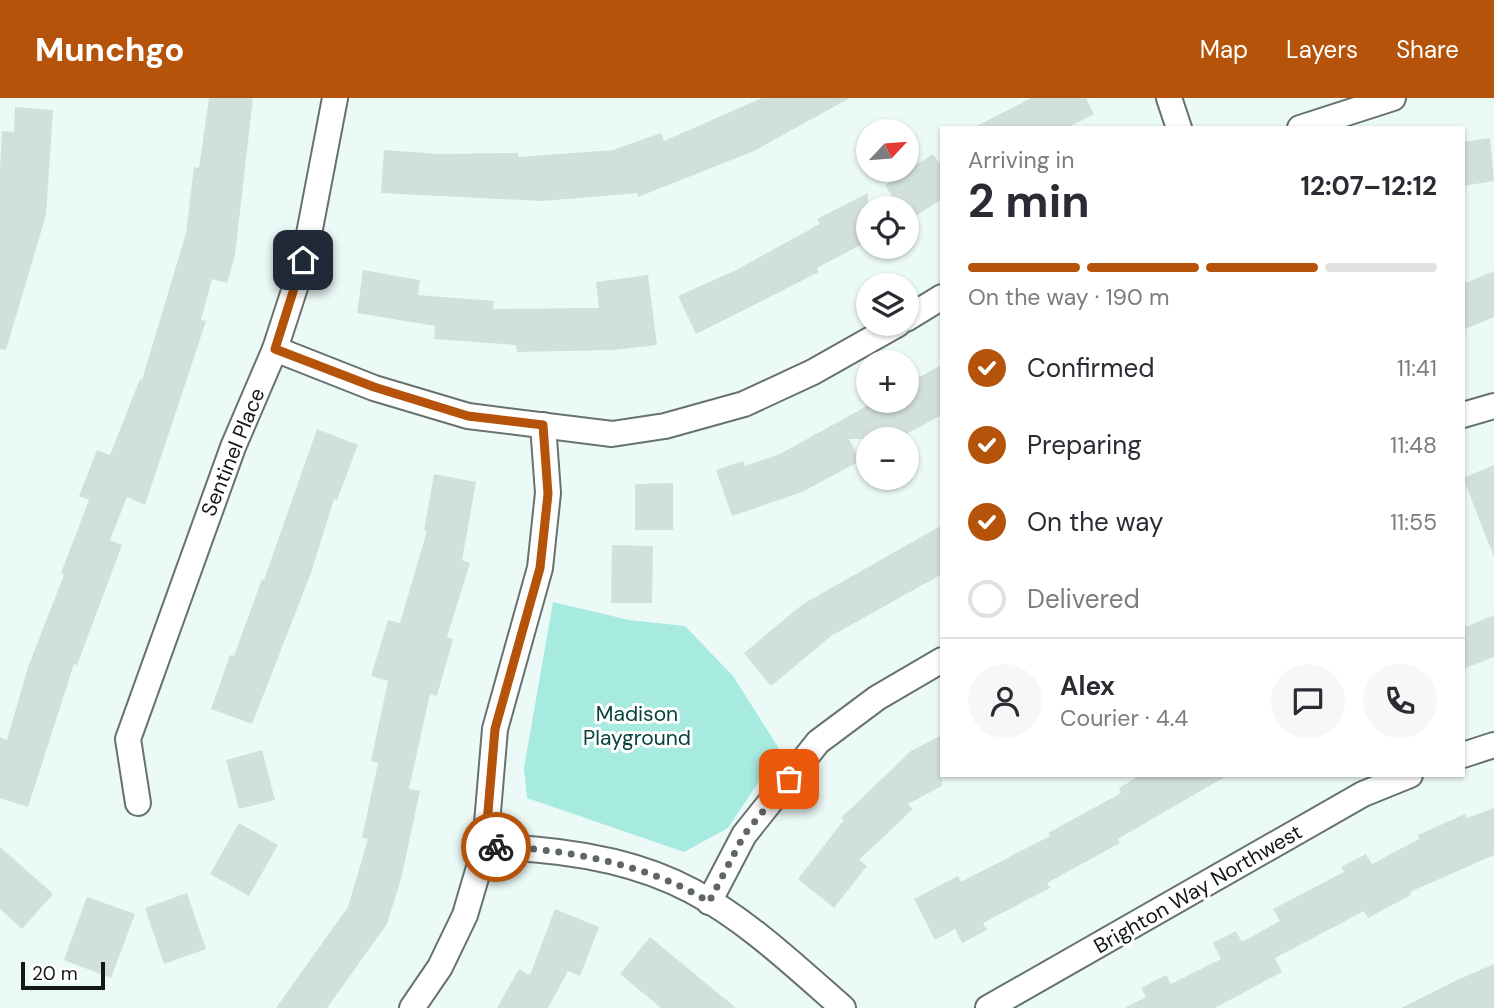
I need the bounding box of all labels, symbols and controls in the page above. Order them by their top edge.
text: Munchgo [35,28,185,71]
text: Map [1200,34,1248,65]
text: Layers [1286,34,1358,65]
text: Share [1396,34,1459,65]
north arrow [856,119,919,182]
map controls [856,119,919,490]
text: Arriving in [968,145,1074,175]
text: 12:07–12:12 [1301,169,1437,203]
text: 2 min [968,171,1090,231]
button: locate [856,196,919,259]
pin [273,230,333,290]
icon: home [284,241,322,279]
button: layers [856,273,919,336]
text: On the way · 190 m [968,282,1169,312]
icon: check [968,349,1006,387]
button: + [856,350,919,413]
text: Confirmed [1027,351,1154,385]
text: 11:41 [1397,353,1437,383]
street label: Sentinel Place [195,384,271,520]
icon: check [968,426,1006,464]
button: − [856,427,919,490]
text: Preparing [1027,428,1142,462]
text: 11:48 [1390,430,1437,460]
icon: check [968,503,1006,541]
text: On the way [1027,505,1163,539]
text: 11:55 [1390,507,1437,537]
text: Delivered [1027,582,1140,616]
button: person [968,664,1042,738]
button: chat [1271,664,1345,738]
button: phone [1363,664,1437,738]
text: Alex [1060,669,1115,703]
park label: Madison Playground [583,700,691,752]
text: Courier · 4.4 [1060,703,1188,733]
pin [759,749,819,809]
icon: bag [770,760,808,798]
courier [461,812,531,882]
street label: Brighton Way Northwest [1089,818,1307,960]
icon: bike [477,828,515,866]
scale bar [21,959,105,991]
text: 20 m [32,961,78,986]

